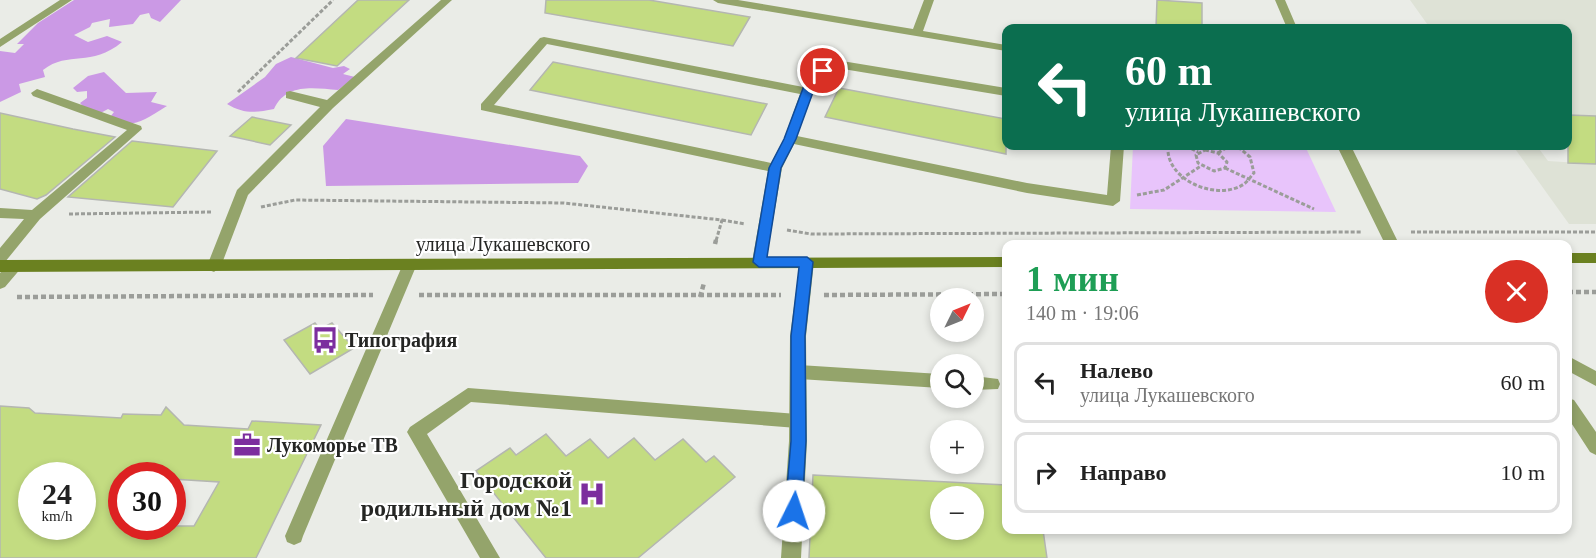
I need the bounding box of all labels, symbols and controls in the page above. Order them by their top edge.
pin [797,45,848,96]
icon: left [1026,48,1104,126]
text: 60 m [1125,48,1213,94]
icon: arrive [806,54,839,87]
text: улица Лукашевского [1125,97,1361,127]
street label: улица Лукашевского [416,233,590,256]
text: 1 мин [1026,259,1119,299]
button: close [1485,260,1548,323]
north arrow [930,288,984,342]
map controls [930,288,984,540]
text: 140 m · 19:06 [1026,302,1139,324]
bus stop icon: Типография [310,325,340,355]
place label: Типография [345,329,457,352]
button: search [930,354,984,408]
text: Налево [1080,358,1153,383]
icon: left [1029,366,1062,399]
text: 60 m [1500,370,1545,395]
text: улица Лукашевского [1080,384,1255,406]
button: + [930,420,984,474]
office icon: Лукоморье ТВ [232,430,262,460]
place label: Лукоморье ТВ [267,434,398,457]
icon: right [1029,456,1062,489]
text: Направо [1080,460,1166,485]
text: 10 m [1500,460,1545,485]
speed limit sign: 30 [108,462,186,540]
place label: Городской родильный дом №1 [361,467,572,521]
text: 24 [42,477,72,510]
hospital icon: Городской родильный дом №1 [577,479,607,509]
position arrow [762,479,826,543]
button: − [930,486,984,540]
text: km/h [42,508,72,524]

